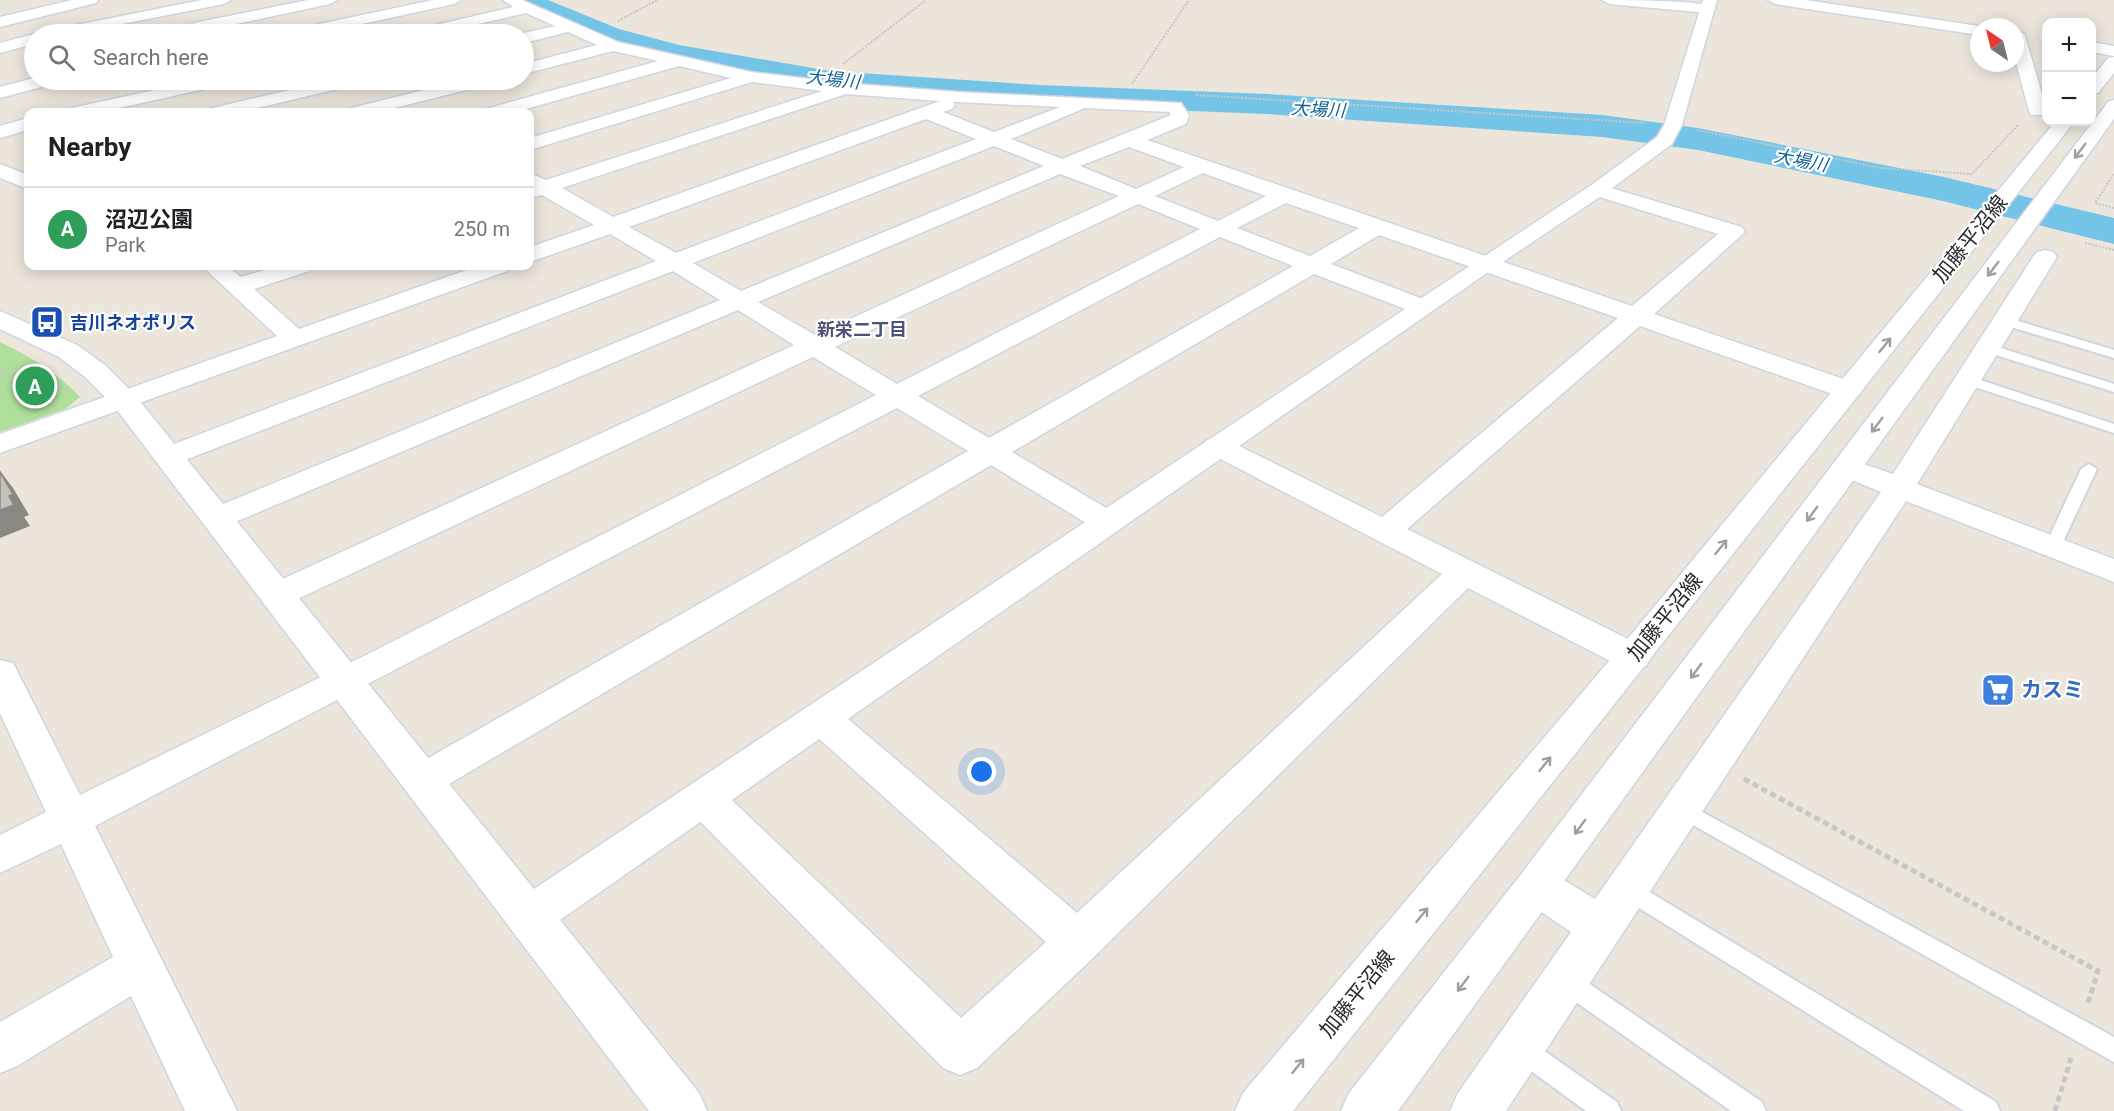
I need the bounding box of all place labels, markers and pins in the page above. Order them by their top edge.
bus stop icon: 吉川ネオポリス [29,304,65,340]
place label: 吉川ネオポリス [70,312,196,333]
pin: A [15,364,54,408]
supermarket icon: カスミ [1980,672,2016,708]
place label: カスミ [2021,678,2084,702]

